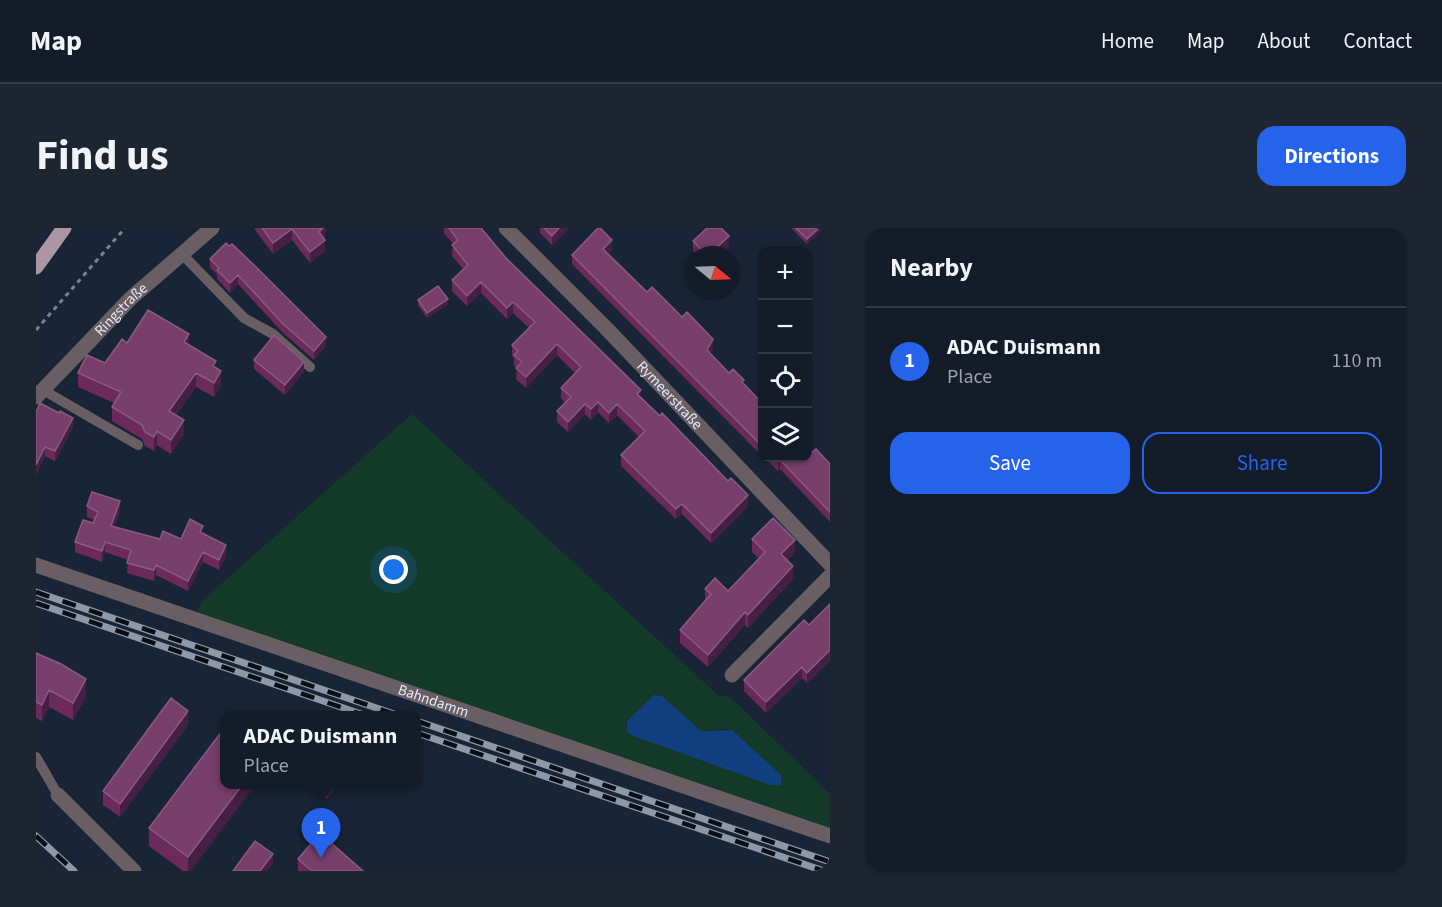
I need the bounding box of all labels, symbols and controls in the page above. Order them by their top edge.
text: Map [30,21,82,61]
text: Home [1101,26,1154,56]
text: Map [1187,26,1225,56]
text: About [1258,26,1310,56]
text: Contact [1343,26,1412,56]
text: Find us [36,126,169,186]
button: Directions [1257,126,1406,186]
north arrow [686,246,740,300]
map controls [758,246,812,462]
button: + [758,246,812,300]
text: Nearby [890,249,973,286]
street label: Ringstraße [90,278,152,341]
button: − [758,300,812,354]
text: ADAC Duismann [947,331,1101,363]
text: 1 [904,347,915,375]
text: 110 m [1332,347,1382,375]
button: locate [758,354,812,408]
street label: Rymeerstraße [632,356,707,434]
text: Place [947,363,992,391]
button: layers [758,408,812,462]
button: Save [890,432,1130,494]
button: Share [1142,432,1382,494]
your location [379,555,408,584]
street label: Bahndamm [395,679,472,723]
popup [220,711,421,789]
text: ADAC Duismann [244,720,397,752]
text: Place [244,752,289,780]
pin: 1 [302,808,340,858]

